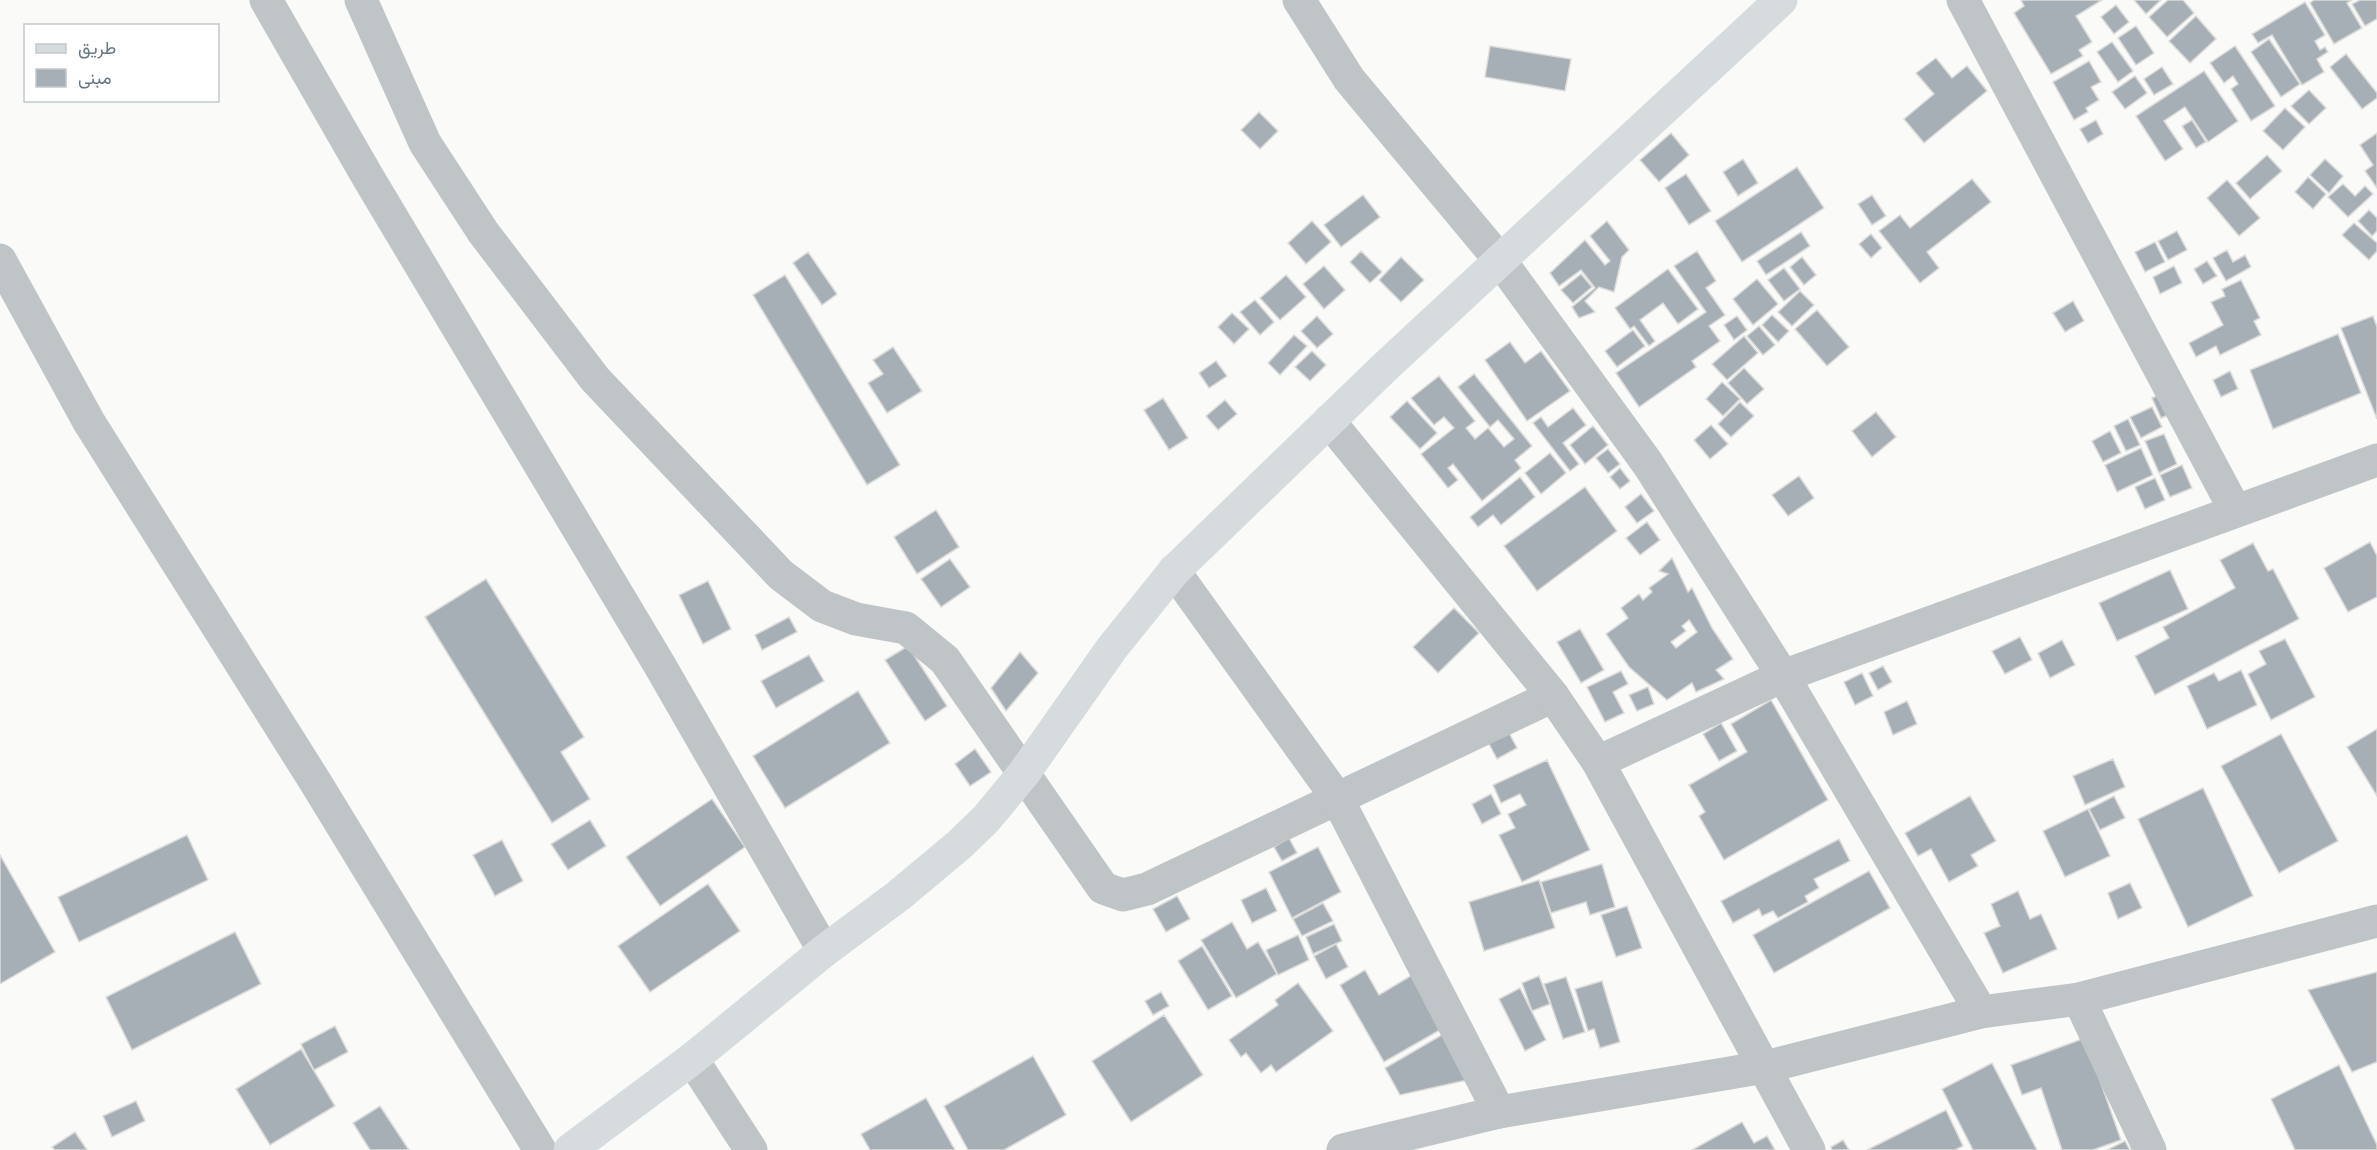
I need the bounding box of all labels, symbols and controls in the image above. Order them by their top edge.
legend [24,24,219,102]
text: طريق [78,37,116,59]
text: مبنى [78,67,112,89]

